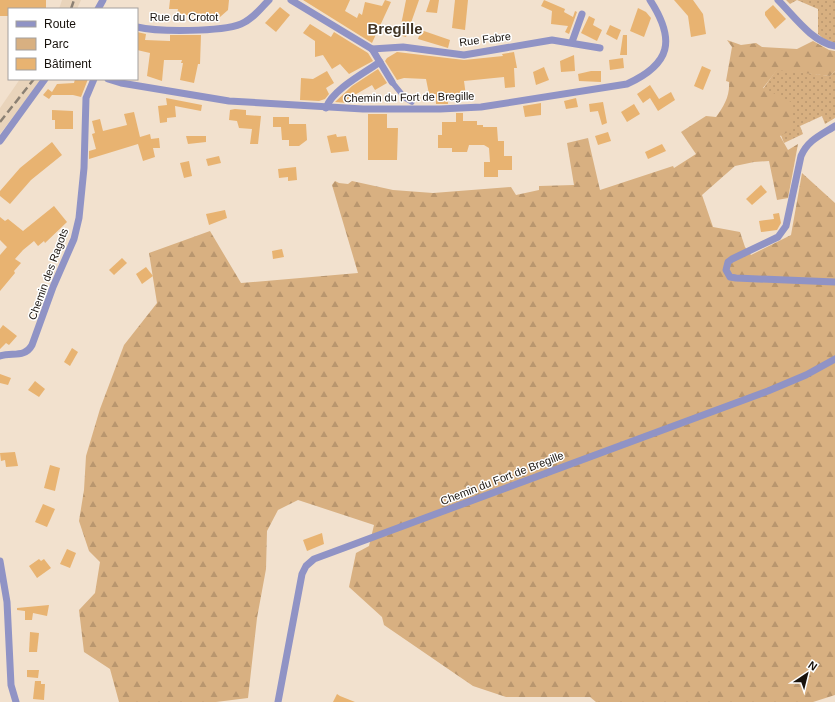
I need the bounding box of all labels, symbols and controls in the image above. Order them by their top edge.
legend [8,8,138,80]
street label: Rue du Crotot [150,11,218,23]
text: Route [44,17,76,31]
district label: Bregille [367,20,423,37]
street label: Rue Fabre [458,30,512,48]
text: Parc [44,37,69,51]
text: Bâtiment [44,57,92,71]
street label: Chemin du Fort de Bregille [343,90,475,104]
street label: Chemin des Ragots [26,226,70,321]
street label: Chemin du Fort de Bregille [439,449,565,507]
north arrow [787,654,827,694]
text: N [806,659,819,673]

